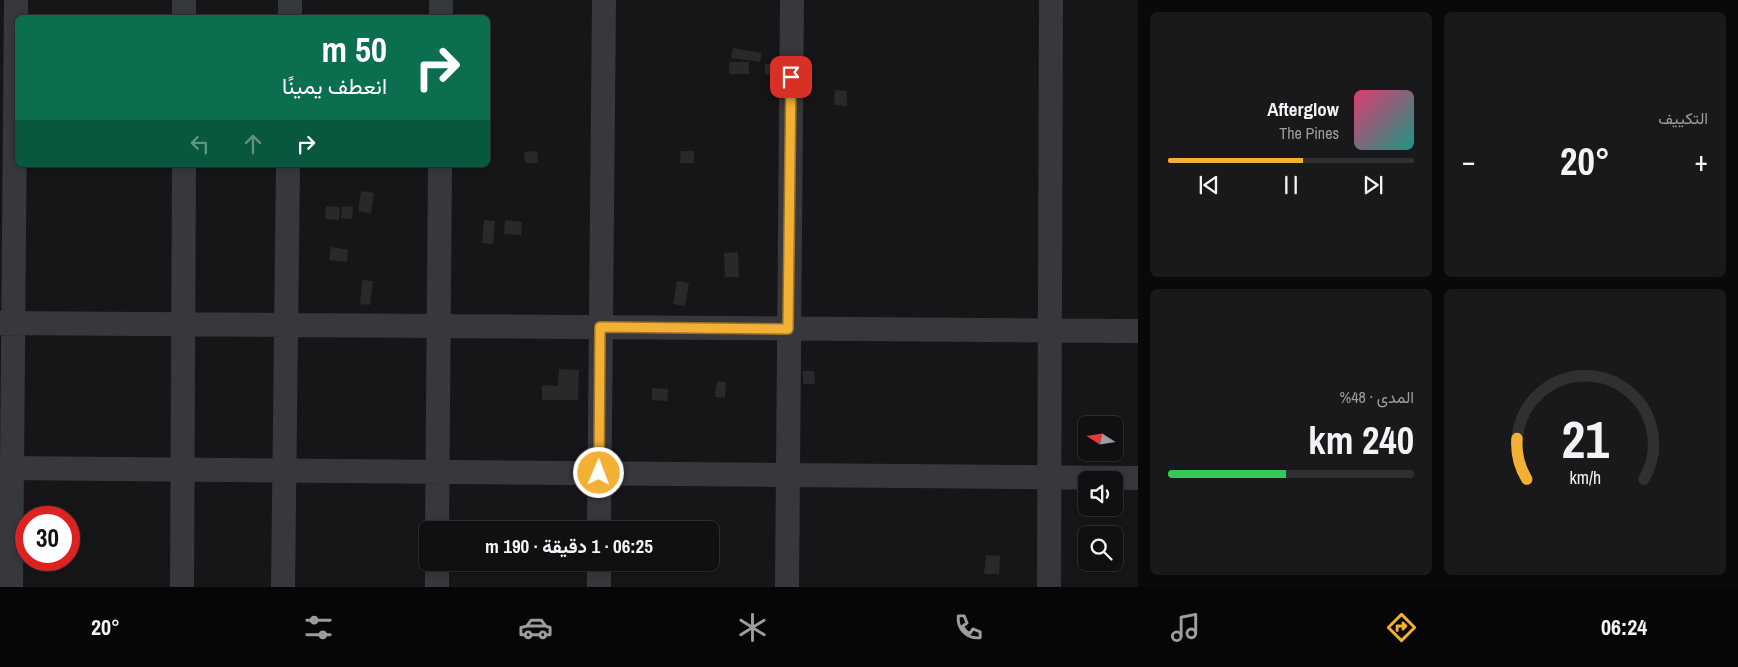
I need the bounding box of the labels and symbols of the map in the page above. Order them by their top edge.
pin [770,56,812,98]
north arrow [1078,416,1122,461]
position arrow [572,446,624,498]
speed limit sign: 30 [15,506,80,571]

